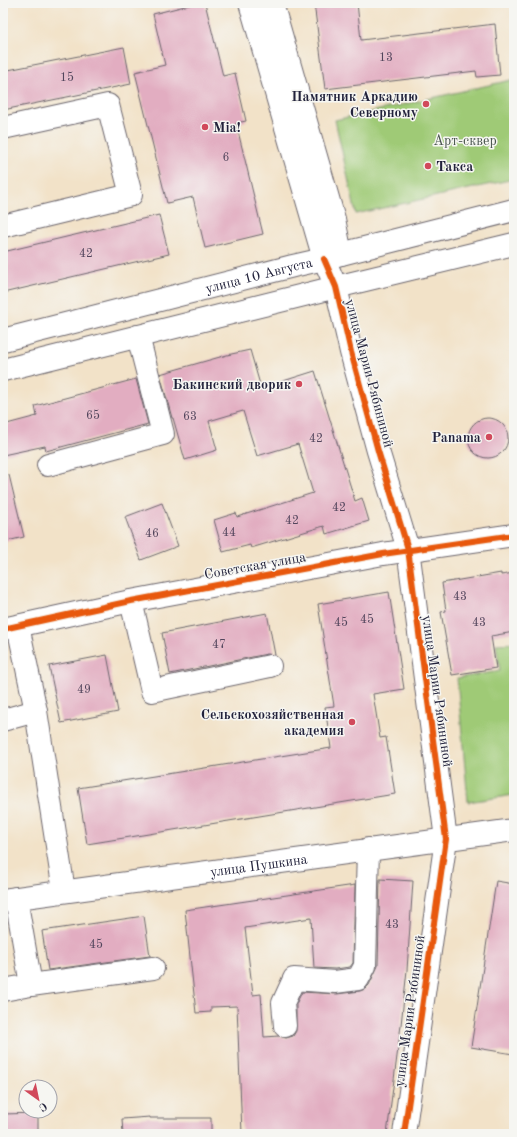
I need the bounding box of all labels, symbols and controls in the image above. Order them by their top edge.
house number: 13 [379,52,393,64]
house number: 15 [60,71,74,84]
place label: Памятник Аркадию Северному [291,90,418,120]
marker: Памятник Аркадию Северному [421,99,431,109]
place label: Mia! [213,121,241,135]
marker: Mia! [200,122,210,132]
park label: Арт-сквер [433,134,497,148]
house number: 6 [223,152,230,164]
place label: Такса [436,160,473,174]
marker: Такса [423,161,433,171]
house number: 42 [79,248,93,260]
street label: улица 10 Августа [204,256,314,296]
street label: улица Марии Рябининой [342,297,396,449]
place label: Бакинский дворик [173,378,292,392]
marker: Бакинский дворик [294,379,304,389]
house number: 65 [86,409,100,422]
house number: 63 [183,411,197,423]
place label: Panama [431,431,481,445]
marker: Panama [484,432,494,442]
house number: 42 [309,433,323,445]
house number: 42 [332,502,346,514]
house number: 42 [285,515,299,527]
house number: 44 [222,527,236,539]
house number: 46 [145,528,159,540]
street label: Советская улица [203,550,307,582]
house number: 43 [453,591,467,603]
house number: 45 [360,613,374,626]
street label: улица Марии Рябининой [419,614,455,768]
house number: 45 [334,616,348,629]
house number: 43 [472,617,486,629]
house number: 47 [212,639,226,651]
house number: 49 [77,684,91,696]
place label: Сельскохозяйственная академия [201,708,344,738]
marker: Сельскохозяйственная академия [347,717,357,727]
street label: улица Пушкина [209,852,308,880]
house number: 43 [385,919,399,931]
street label: улица Марии Рябининой [392,934,428,1088]
house number: 45 [89,938,103,951]
north arrow [18,1079,58,1119]
text: С [37,1100,49,1113]

